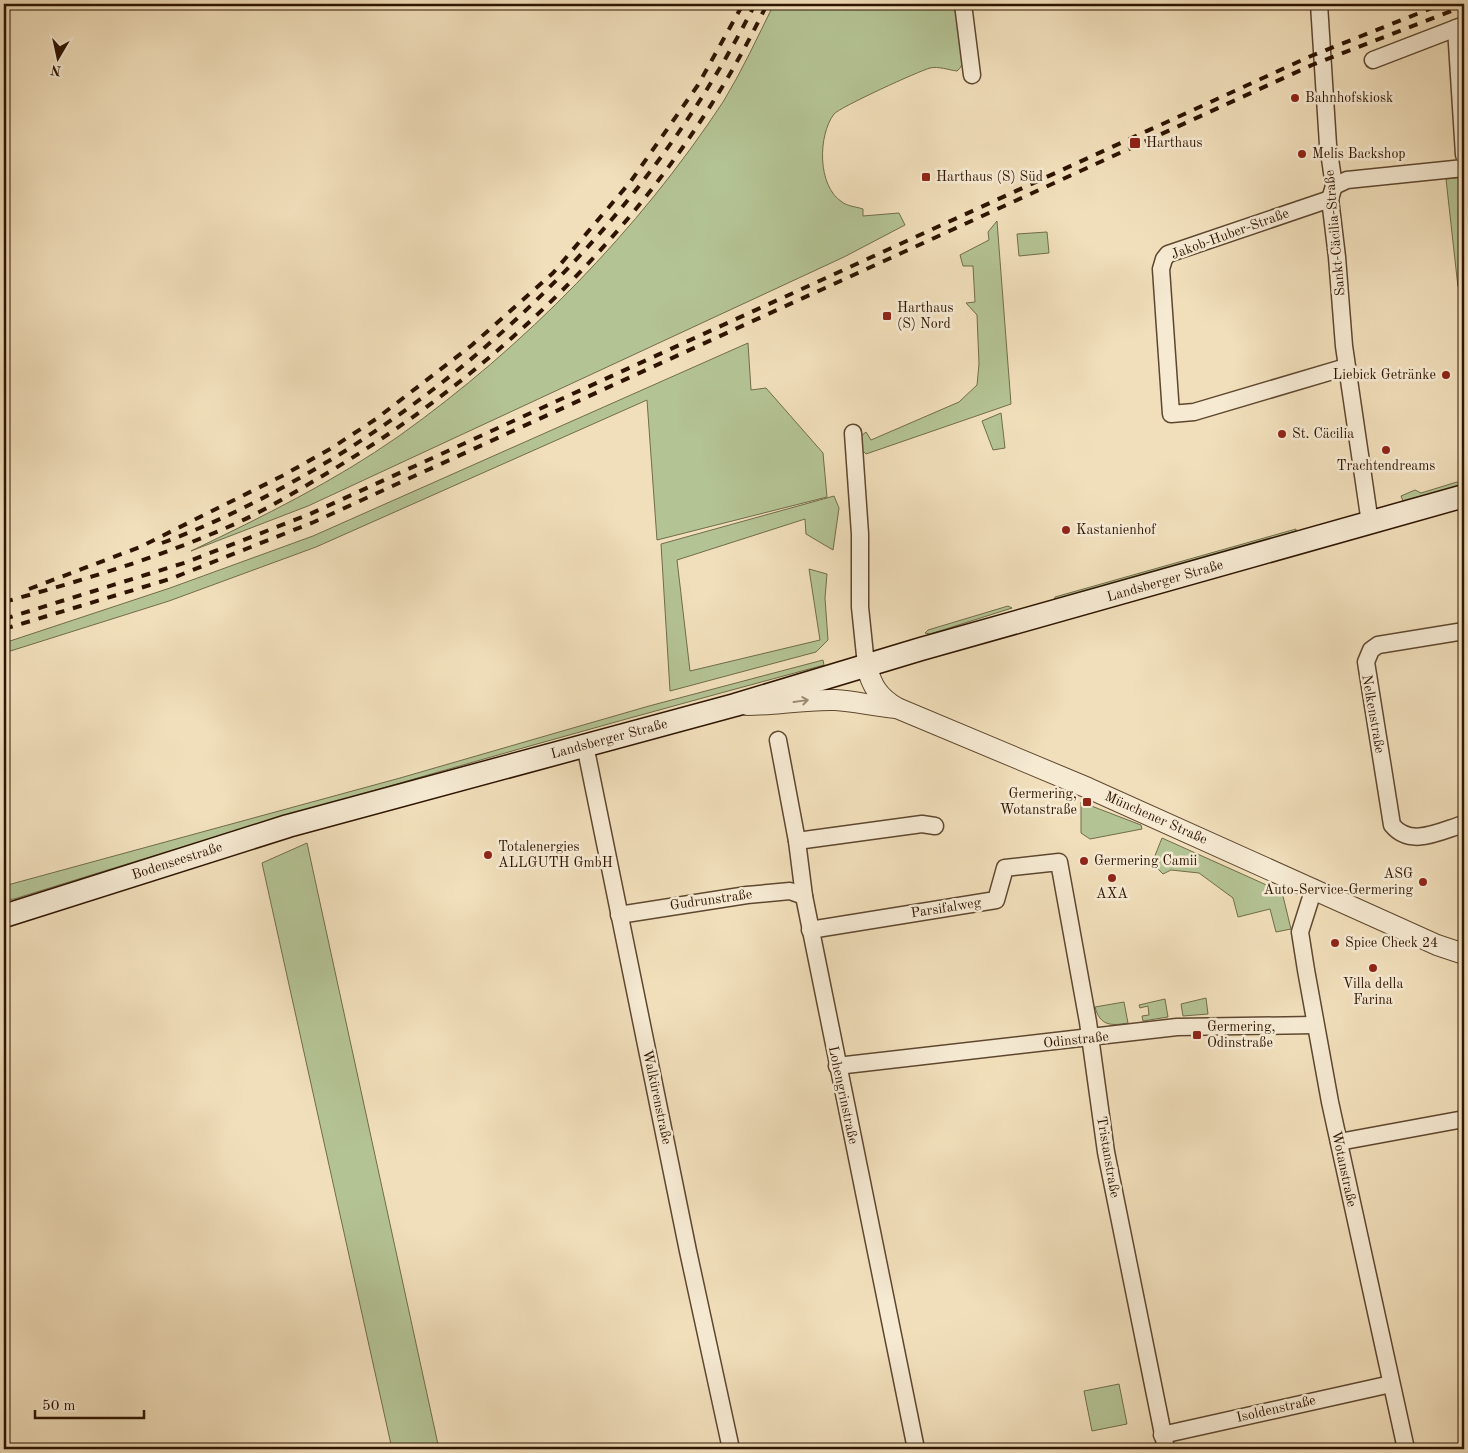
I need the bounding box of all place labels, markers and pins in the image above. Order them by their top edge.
place label: Bahnhofskiosk [1305,91,1393,105]
marker: Bahnhofskiosk [1289,92,1301,104]
marker: Harthaus [1128,136,1142,150]
place label: Harthaus [1146,136,1203,150]
place label: Melis Backshop [1312,147,1406,161]
marker: Melis Backshop [1296,148,1308,160]
place label: Harthaus (S) Süd [936,170,1043,184]
marker: Harthaus (S) Süd [920,171,932,183]
place label: Harthaus (S) Nord [897,301,954,331]
marker: Harthaus (S) Nord [881,310,893,322]
place label: Liebick Getränke [1333,368,1436,382]
marker: Liebick Getränke [1440,369,1452,381]
place label: St. Cäcilia [1292,427,1354,441]
marker: St. Cäcilia [1276,428,1288,440]
marker: Trachtendreams [1380,444,1392,456]
place label: Trachtendreams [1337,459,1435,473]
place label: Kastanienhof [1076,523,1157,537]
marker: Kastanienhof [1060,524,1072,536]
place label: Germering, Wotanstraße [1000,787,1077,817]
marker: Germering, Wotanstraße [1081,796,1093,808]
place label: Totalenergies ALLGUTH GmbH [498,840,613,870]
marker: Totalenergies ALLGUTH GmbH [482,849,494,861]
place label: Germering Camii [1094,854,1198,868]
marker: Germering Camii [1078,855,1090,867]
place label: ASG Auto-Service-Germering [1264,867,1413,897]
marker: AXA [1106,872,1118,884]
marker: ASG Auto-Service-Germering [1417,876,1429,888]
place label: AXA [1096,887,1128,901]
place label: Spice Check 24 [1345,936,1438,950]
marker: Spice Check 24 [1329,937,1341,949]
marker: Villa della Farina [1367,962,1379,974]
place label: Villa della Farina [1343,977,1403,1007]
place label: Germering, Odinstraße [1207,1020,1275,1050]
marker: Germering, Odinstraße [1191,1029,1203,1041]

